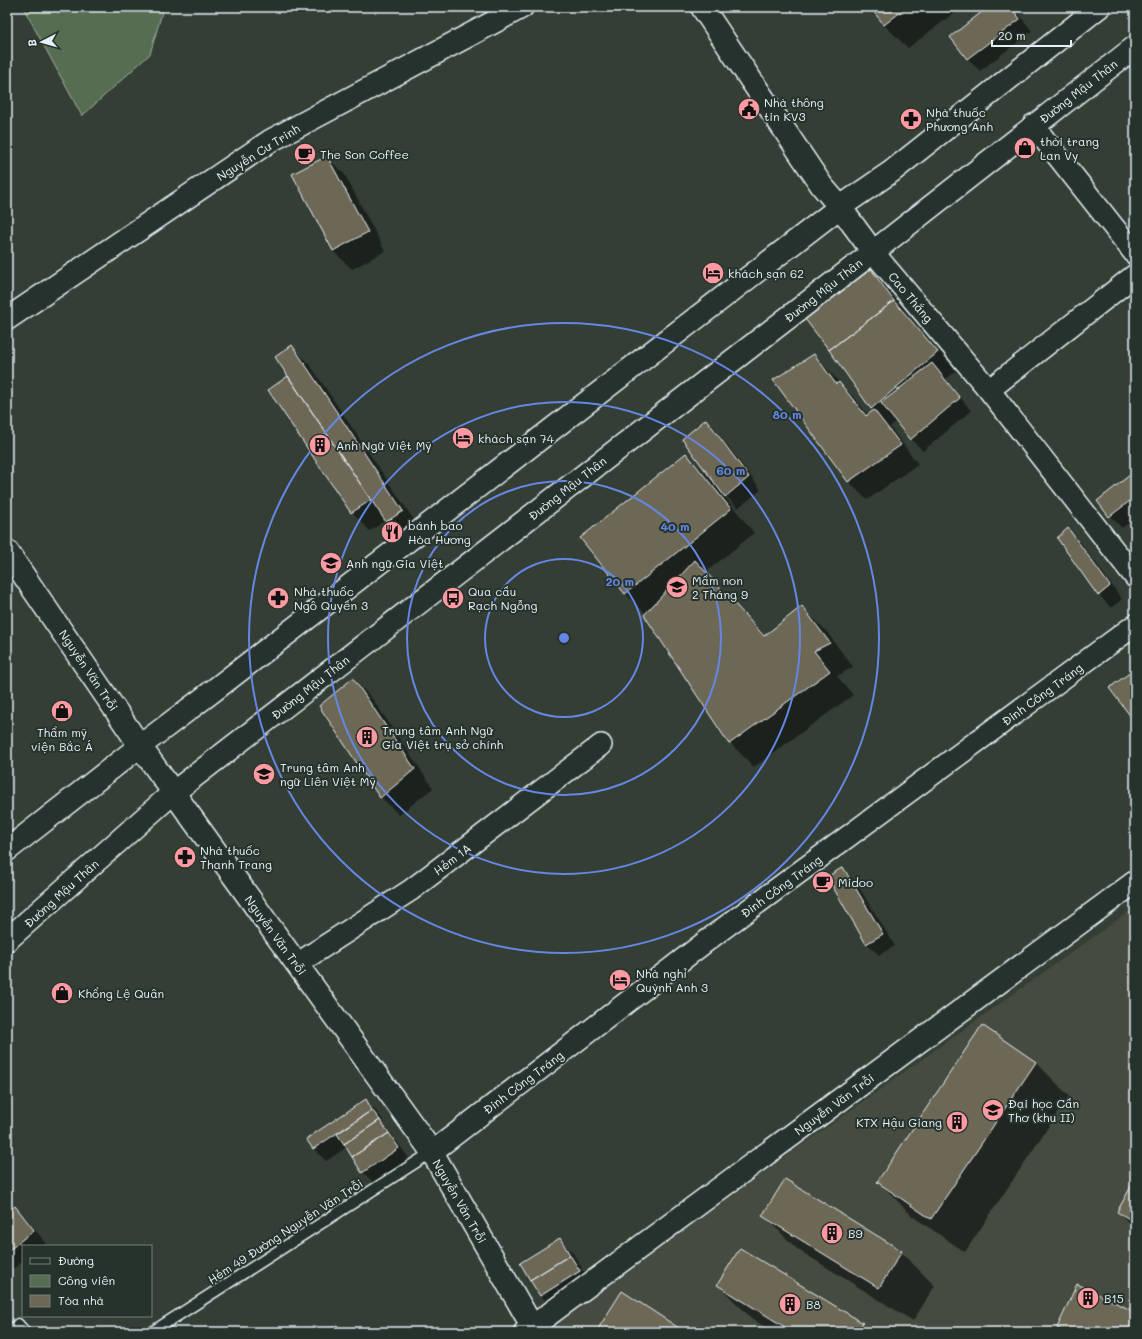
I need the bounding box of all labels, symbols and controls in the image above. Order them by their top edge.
north arrow [22,22,62,62]
scale bar [992,22,1071,48]
text: 20 m [998,27,1026,43]
text: B [24,39,39,48]
street label: Đường Mậu Thân [1036,56,1120,126]
place label: Nhà thông tin KV3 [764,94,824,124]
public building icon: Nhà thông tin KV3 [736,96,762,122]
place label: Nhà thuốc Phương Anh [926,104,993,134]
pharmacy icon: Nhà thuốc Phương Anh [898,106,924,132]
street label: Nguyễn Cư Trinh [213,120,303,184]
place label: thời trang Lan Vy [1040,133,1099,163]
shop icon: thời trang Lan Vy [1012,135,1038,161]
cafe icon: The Son Coffee [292,141,318,167]
place label: The Son Coffee [320,146,409,162]
street label: Đường Mậu Thân [781,255,865,325]
hotel icon: khách sạn 62 [700,260,726,286]
place label: khách sạn 62 [728,265,804,281]
street label: Cao Thắng [885,268,937,326]
text: 80 m [772,406,802,422]
hotel icon: khách sạn 74 [450,425,476,451]
place label: khách sạn 74 [478,430,554,446]
building icon: Anh Ngữ Việt Mỹ [307,432,333,458]
place label: Anh Ngữ Việt Mỹ [336,437,432,453]
street label: Đường Mậu Thân [525,453,609,523]
text: 60 m [717,462,745,478]
place label: bánh bao Hòa Hương [408,517,471,547]
text: 40 m [660,518,690,534]
restaurant icon: bánh bao Hòa Hương [379,519,405,545]
school or university icon: Anh ngữ Gia Việt [318,550,344,576]
place label: Anh ngữ Gia Việt [346,555,444,571]
place label: Mầm non 2 Tháng 9 [692,572,748,602]
text: 20 m [606,573,634,589]
school or university icon: Mầm non 2 Tháng 9 [664,574,690,600]
place label: Nhà thuốc Ngô Quyền 3 [294,583,368,613]
place label: Qua cầu Rạch Ngỗng [468,583,537,613]
pharmacy icon: Nhà thuốc Ngô Quyền 3 [265,585,291,611]
bus stop icon: Qua cầu Rạch Ngỗng [440,585,466,611]
street label: Nguyễn Văn Trỗi [56,626,122,714]
centre of rings [557,631,571,645]
street label: Đường Mậu Thân [268,652,352,722]
street label: Đinh Công Tráng [998,659,1086,729]
shop icon: Thẩm mỹ viện Bắc Á [49,698,75,724]
place label: Trung tâm Anh Ngữ Gia Việt trụ sở chính [382,722,504,752]
place label: Thẩm mỹ viện Bắc Á [31,724,93,754]
building icon: Trung tâm Anh Ngữ Gia Việt trụ sở chính [354,724,380,750]
place label: Trung tâm Anh ngữ Liên Việt Mỹ [280,759,376,789]
school or university icon: Trung tâm Anh ngữ Liên Việt Mỹ [251,761,277,787]
street label: Hẻm 1A [430,840,474,878]
place label: Nhà thuốc Thanh Trang [200,842,272,872]
pharmacy icon: Nhà thuốc Thanh Trang [172,844,198,870]
street label: Đinh Công Tráng [737,851,825,921]
street label: Đường Mậu Thân [20,855,102,931]
cafe icon: Midoo [810,869,836,895]
place label: Midoo [838,874,873,890]
street label: Nguyễn Văn Trỗi [242,892,310,978]
place label: Nhà nghỉ Quỳnh Anh 3 [636,965,708,995]
hotel icon: Nhà nghỉ Quỳnh Anh 3 [607,967,633,993]
shop icon: Khổng Lệ Quân [49,980,75,1006]
place label: Khổng Lệ Quân [78,985,164,1001]
street label: Đinh Công Tráng [480,1047,566,1117]
street label: Nguyễn Văn Trỗi [791,1070,877,1138]
place label: Đại học Cần Thơ (khu II) [1008,1095,1079,1125]
school or university icon: Đại học Cần Thơ (khu II) [980,1097,1006,1123]
building icon: KTX Hậu Giang [944,1109,970,1135]
place label: KTX Hậu Giang [856,1114,942,1130]
street label: Nguyễn Văn Trỗi [429,1156,491,1246]
street label: Hẻm 49 Đường Nguyễn Văn Trỗi [204,1175,366,1287]
building icon: B9 [819,1220,845,1246]
place label: B9 [848,1225,863,1241]
legend [22,1245,152,1317]
text: Đường [58,1252,94,1268]
text: Công viên [58,1272,115,1288]
building icon: B15 [1075,1285,1101,1311]
place label: B15 [1104,1290,1124,1306]
building icon: B8 [777,1291,803,1317]
text: Tòa nhà [58,1292,104,1308]
place label: B8 [806,1296,821,1312]

